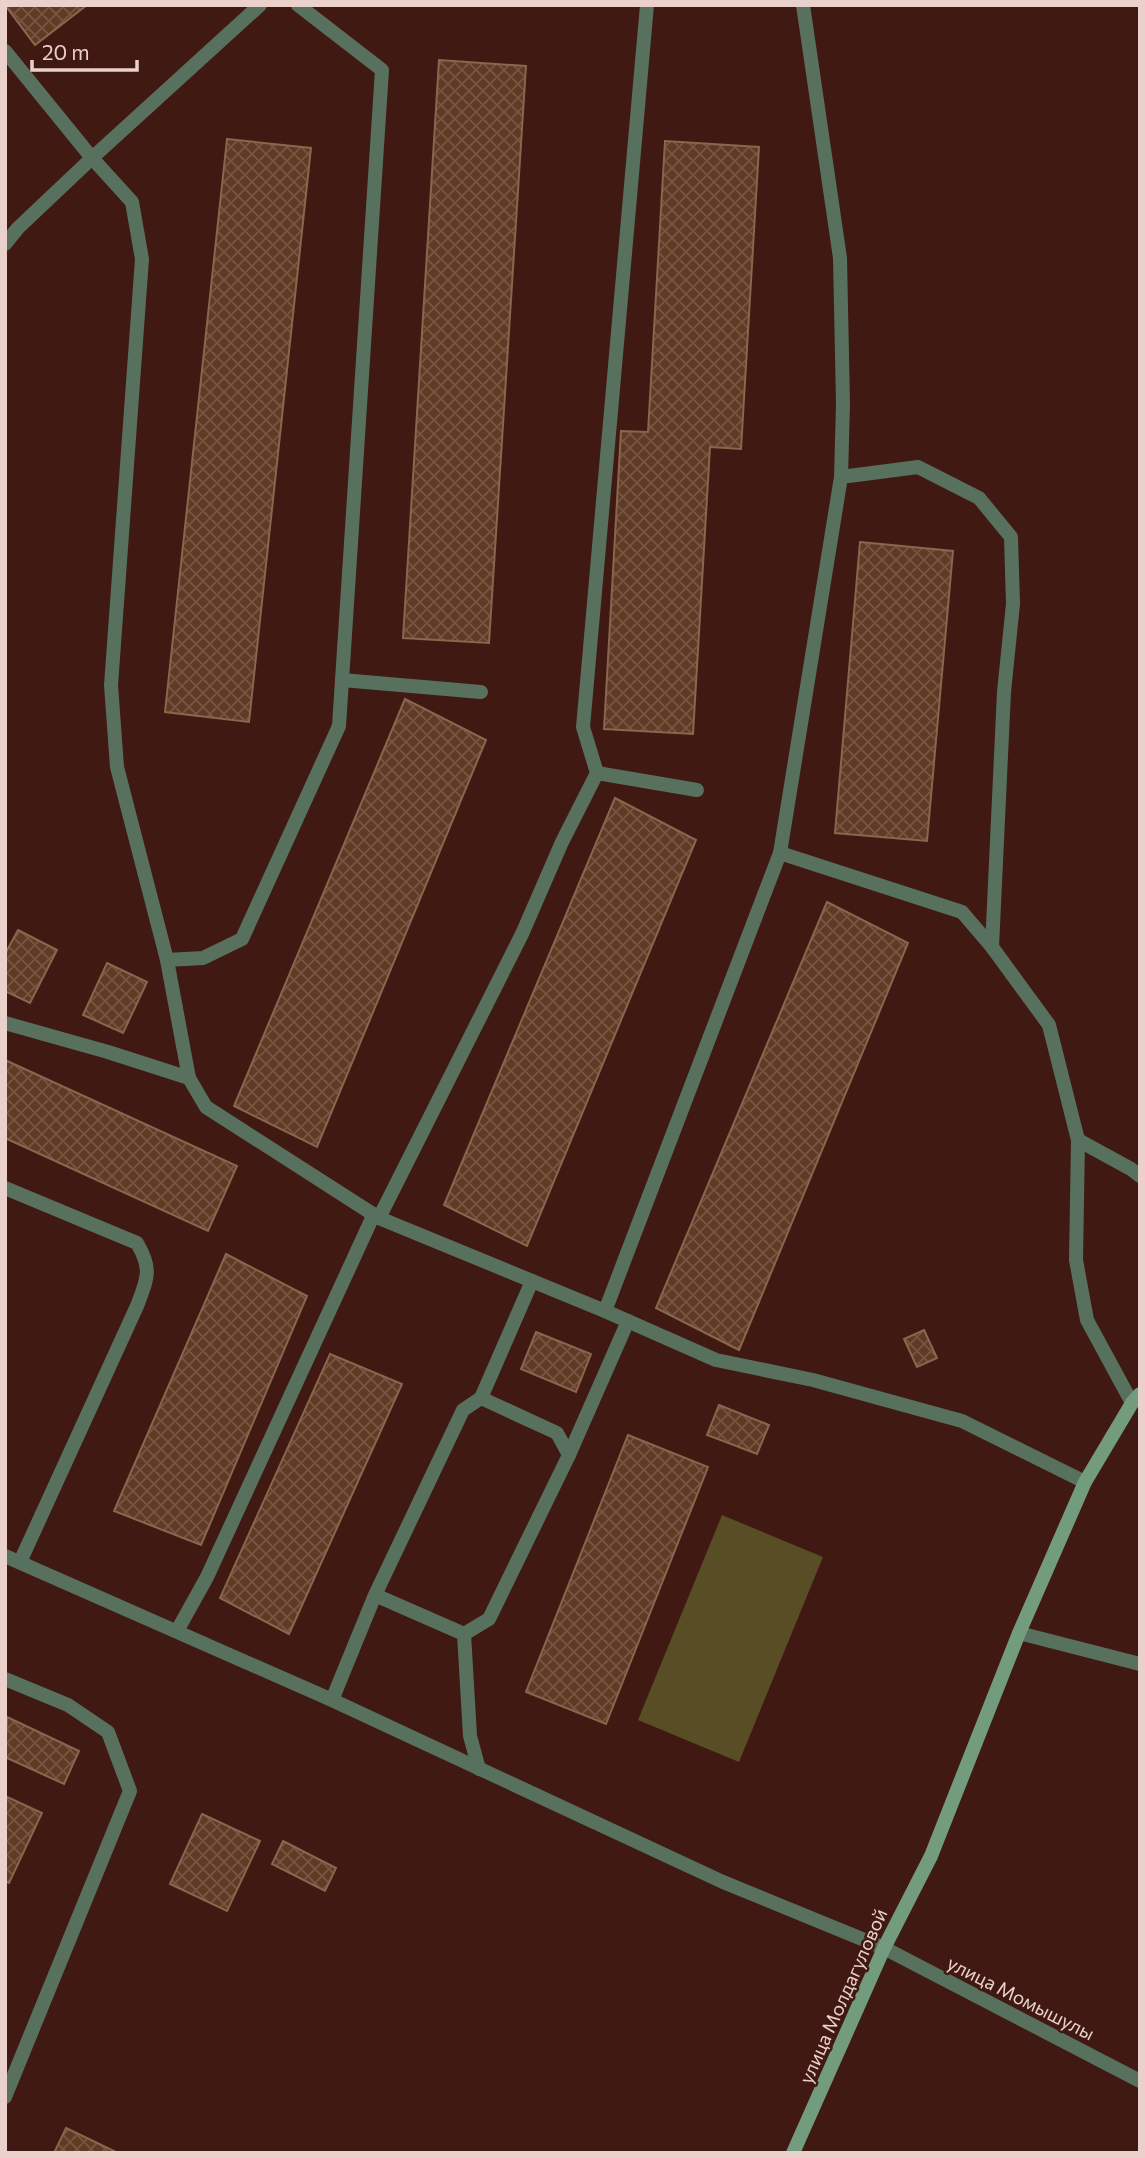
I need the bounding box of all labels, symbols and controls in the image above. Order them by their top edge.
scale bar [32,28,136,72]
text: 20 m [42,39,90,64]
street label: улица Молдагуловой [794,1905,892,2087]
street label: улица Момышулы [944,1951,1099,2045]

